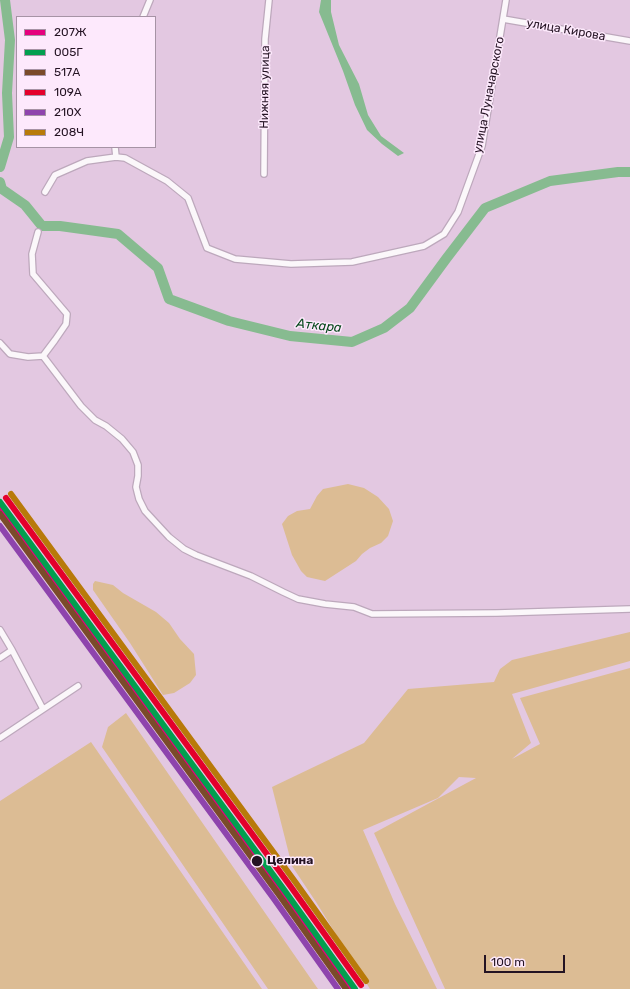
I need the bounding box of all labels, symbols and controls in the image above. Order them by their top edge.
legend [16,16,156,148]
street label: улица Кирова [525,16,607,44]
text: 207Ж [54,25,87,39]
street label: улица Луначарского [471,36,507,154]
text: 005Г [54,45,83,59]
street label: Нижняя улица [257,45,273,129]
text: 517А [54,65,80,79]
text: 109А [54,85,82,99]
text: 210Х [54,105,81,119]
text: 208Ч [54,125,84,139]
water label: Аткара [296,316,342,336]
marker: Целина [250,854,264,868]
place label: Целина [267,854,313,868]
scale bar [486,947,567,973]
text: 100 m [491,955,525,969]

